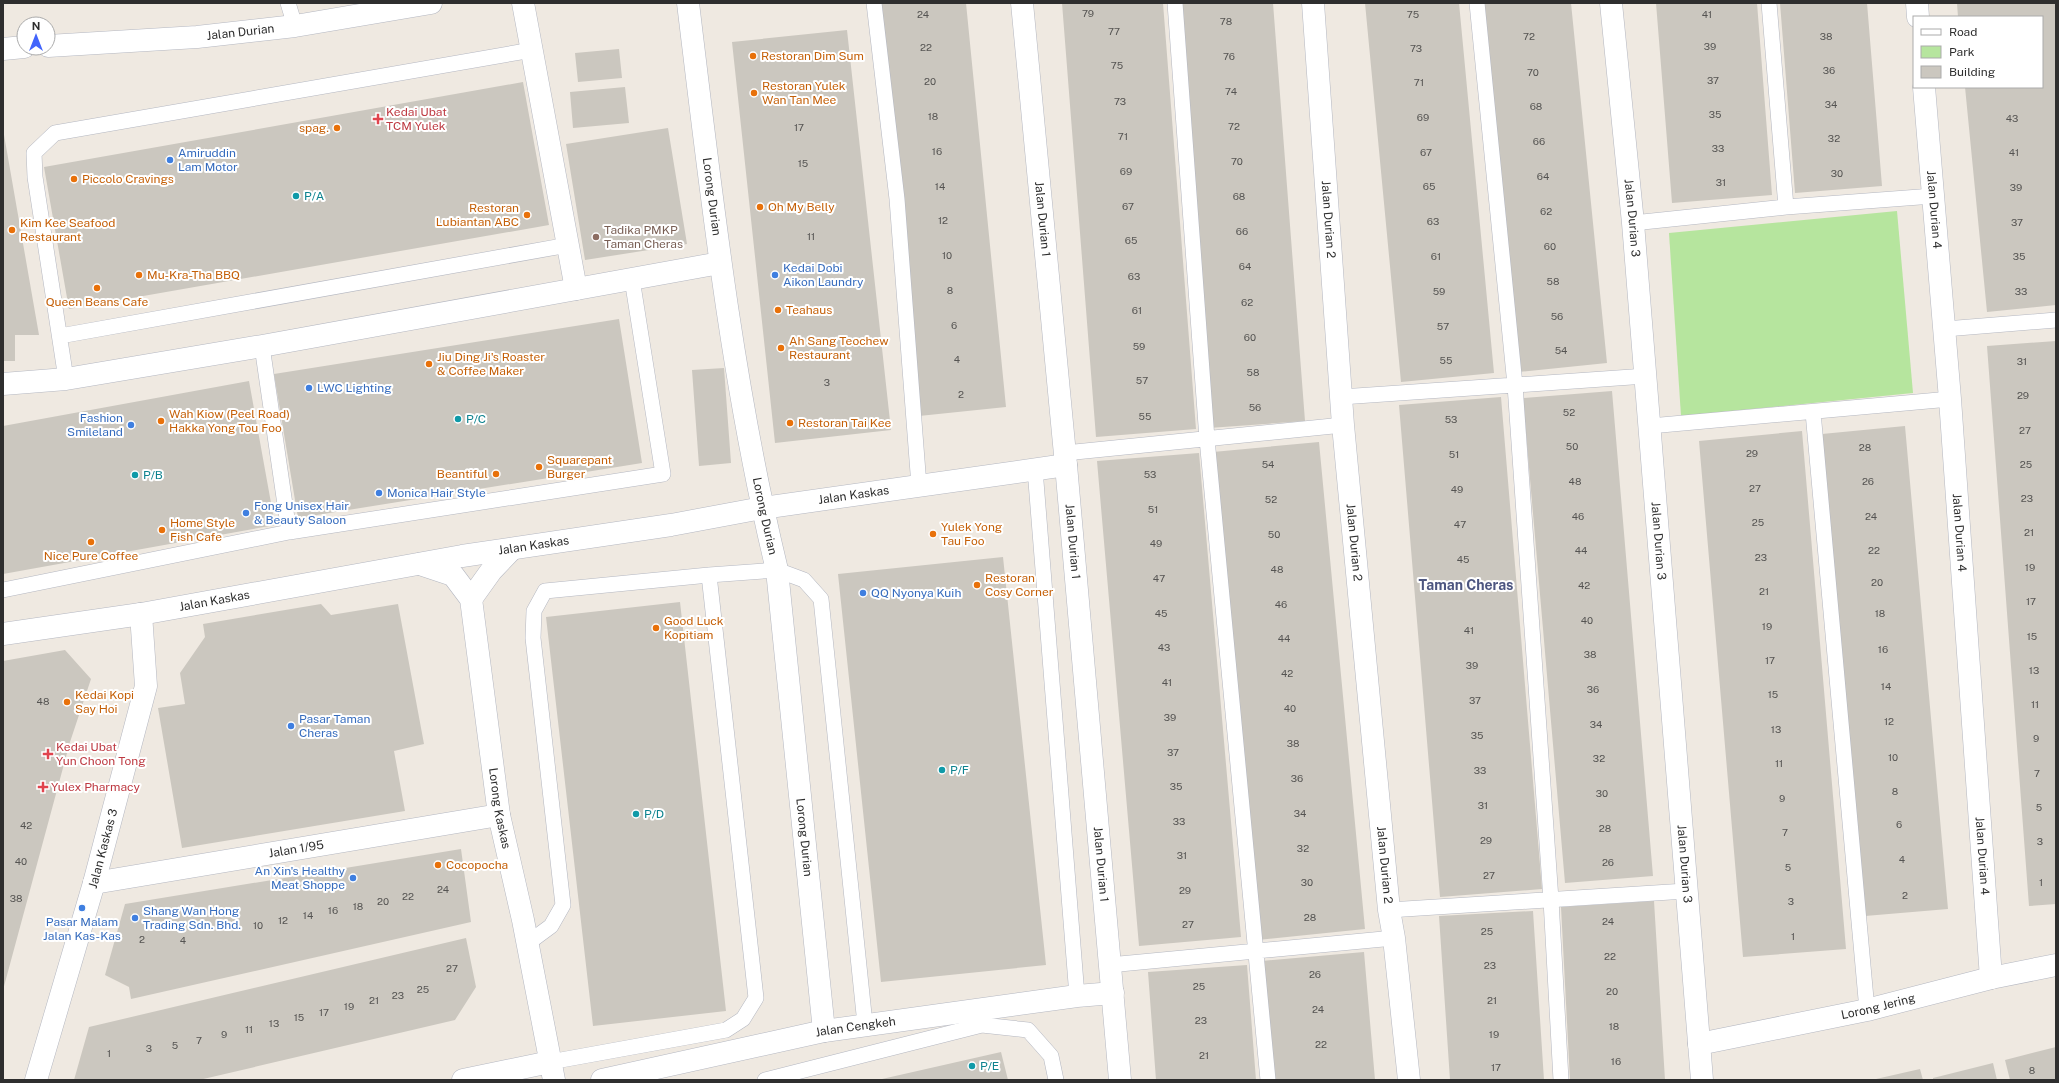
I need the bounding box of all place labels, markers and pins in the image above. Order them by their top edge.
place label: Restoran Dim Sum [761,49,864,63]
marker: Restoran Dim Sum [748,51,758,61]
place label: Restoran Yulek Wan Tan Mee [762,79,846,107]
marker: Restoran Yulek Wan Tan Mee [749,88,759,98]
place label: Kedai Ubat TCM Yulek [386,105,447,133]
marker: Kedai Ubat TCM Yulek [373,114,383,124]
place label: spag. [299,121,329,135]
marker: spag. [332,123,342,133]
place label: Amiruddin Lam Motor [178,146,238,174]
marker: Amiruddin Lam Motor [165,155,175,165]
place label: Piccolo Cravings [82,172,174,186]
marker: Piccolo Cravings [69,174,79,184]
place label: P/A [304,189,325,203]
marker: P/A [291,191,301,201]
place label: Oh My Belly [768,200,835,214]
place label: Restoran Lubiantan ABC [436,201,519,229]
marker: Oh My Belly [755,202,765,212]
marker: Restoran Lubiantan ABC [522,210,532,220]
place label: Kim Kee Seafood Restaurant [20,216,115,244]
place label: Tadika PMKP Taman Cheras [604,223,683,251]
marker: Kim Kee Seafood Restaurant [7,225,17,235]
marker: Tadika PMKP Taman Cheras [591,232,601,242]
place label: Kedai Dobi Aikon Laundry [783,261,864,289]
place label: Mu-Kra-Tha BBQ [147,268,240,282]
marker: Mu-Kra-Tha BBQ [134,270,144,280]
marker: Kedai Dobi Aikon Laundry [770,270,780,280]
marker: Queen Beans Cafe [92,283,102,293]
place label: Queen Beans Cafe [46,295,149,309]
place label: Teahaus [786,303,832,317]
marker: Teahaus [773,305,783,315]
place label: Ah Sang Teochew Restaurant [789,334,889,362]
marker: Ah Sang Teochew Restaurant [776,343,786,353]
place label: Jiu Ding Ji's Roaster & Coffee Maker [437,350,545,378]
marker: Jiu Ding Ji's Roaster & Coffee Maker [424,359,434,369]
place label: LWC Lighting [317,381,392,395]
marker: LWC Lighting [304,383,314,393]
place label: Wah Kiow (Peel Road) Hakka Yong Tou Foo [169,407,290,435]
place label: Fashion Smileland [67,411,123,439]
place label: P/C [466,412,486,426]
marker: P/C [453,414,463,424]
marker: Wah Kiow (Peel Road) Hakka Yong Tou Foo [156,416,166,426]
place label: Restoran Tai Kee [798,416,891,430]
marker: Restoran Tai Kee [785,418,795,428]
marker: Fashion Smileland [126,420,136,430]
place label: Squarepant Burger [547,453,613,481]
marker: Squarepant Burger [534,462,544,472]
place label: Beantiful [437,467,488,481]
place label: P/B [143,468,163,482]
marker: Beantiful [491,469,501,479]
marker: P/B [130,470,140,480]
place label: Monica Hair Style [387,486,486,500]
marker: Monica Hair Style [374,488,384,498]
place label: Fong Unisex Hair & Beauty Saloon [254,499,349,527]
marker: Fong Unisex Hair & Beauty Saloon [241,508,251,518]
place label: Home Style Fish Cafe [170,516,235,544]
place label: Yulek Yong Tau Foo [941,520,1002,548]
marker: Home Style Fish Cafe [157,525,167,535]
marker: Yulek Yong Tau Foo [928,529,938,539]
marker: Nice Pure Coffee [86,537,96,547]
place label: Nice Pure Coffee [44,549,138,563]
place label: Restoran Cosy Corner [985,571,1054,599]
marker: Restoran Cosy Corner [972,580,982,590]
place label: QQ Nyonya Kuih [871,586,961,600]
marker: QQ Nyonya Kuih [858,588,868,598]
place label: Good Luck Kopitiam [664,614,724,642]
marker: Good Luck Kopitiam [651,623,661,633]
place label: Kedai Kopi Say Hoi [75,688,134,716]
marker: Kedai Kopi Say Hoi [62,697,72,707]
place label: Pasar Taman Cheras [299,712,370,740]
marker: Pasar Taman Cheras [286,721,296,731]
place label: Kedai Ubat Yun Choon Tong [56,740,146,768]
marker: Kedai Ubat Yun Choon Tong [43,749,53,759]
place label: P/F [950,763,969,777]
marker: P/F [937,765,947,775]
place label: Yulex Pharmacy [51,780,140,794]
marker: Yulex Pharmacy [38,782,48,792]
place label: P/D [644,807,664,821]
marker: P/D [631,809,641,819]
place label: Cocopocha [446,858,508,872]
marker: Cocopocha [433,860,443,870]
place label: An Xin's Healthy Meat Shoppe [255,864,346,892]
marker: An Xin's Healthy Meat Shoppe [348,873,358,883]
marker: Pasar Malam Jalan Kas-Kas [77,903,87,913]
place label: Shang Wan Hong Trading Sdn. Bhd. [143,904,241,932]
marker: Shang Wan Hong Trading Sdn. Bhd. [130,913,140,923]
place label: Pasar Malam Jalan Kas-Kas [43,915,121,943]
place label: P/E [980,1059,999,1073]
marker: P/E [967,1061,977,1071]

